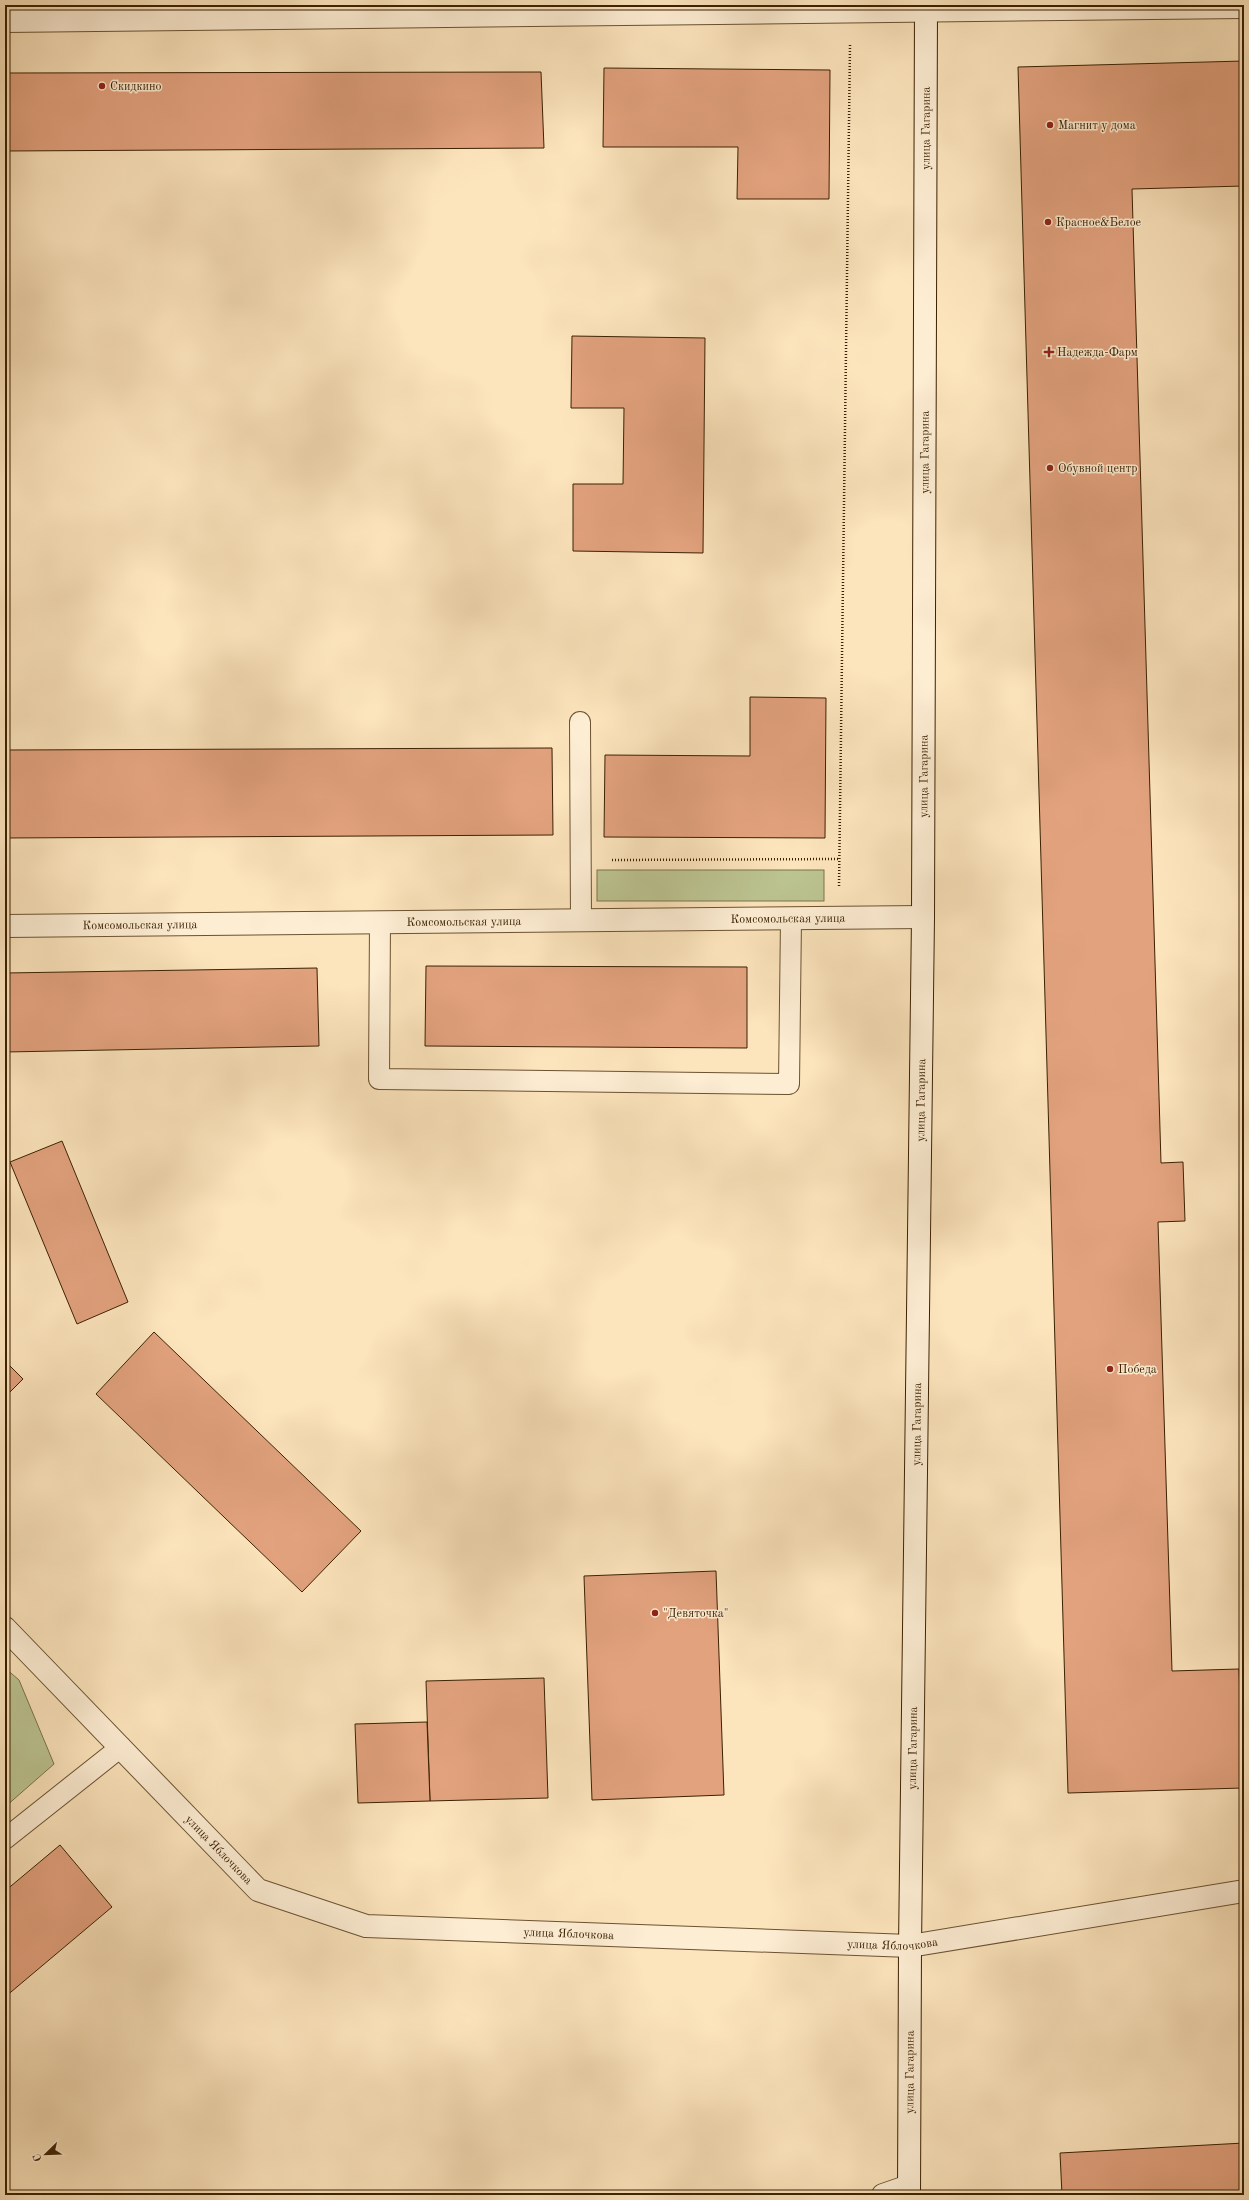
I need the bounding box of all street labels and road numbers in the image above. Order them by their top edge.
street label: улица Гагарина [920,86,933,170]
street label: улица Гагарина [919,410,932,494]
street label: улица Гагарина [918,734,931,818]
street label: Комсомольская улица [730,913,846,926]
street label: Комсомольская улица [406,916,522,929]
street label: Комсомольская улица [82,919,198,932]
street label: улица Гагарина [915,1058,928,1142]
street label: улица Гагарина [911,1382,924,1466]
street label: улица Гагарина [907,1706,920,1790]
street label: улица Яблочкова [182,1813,254,1887]
street label: улица Яблочкова [523,1927,614,1942]
street label: улица Яблочкова [847,1937,939,1953]
street label: улица Гагарина [904,2030,917,2114]

